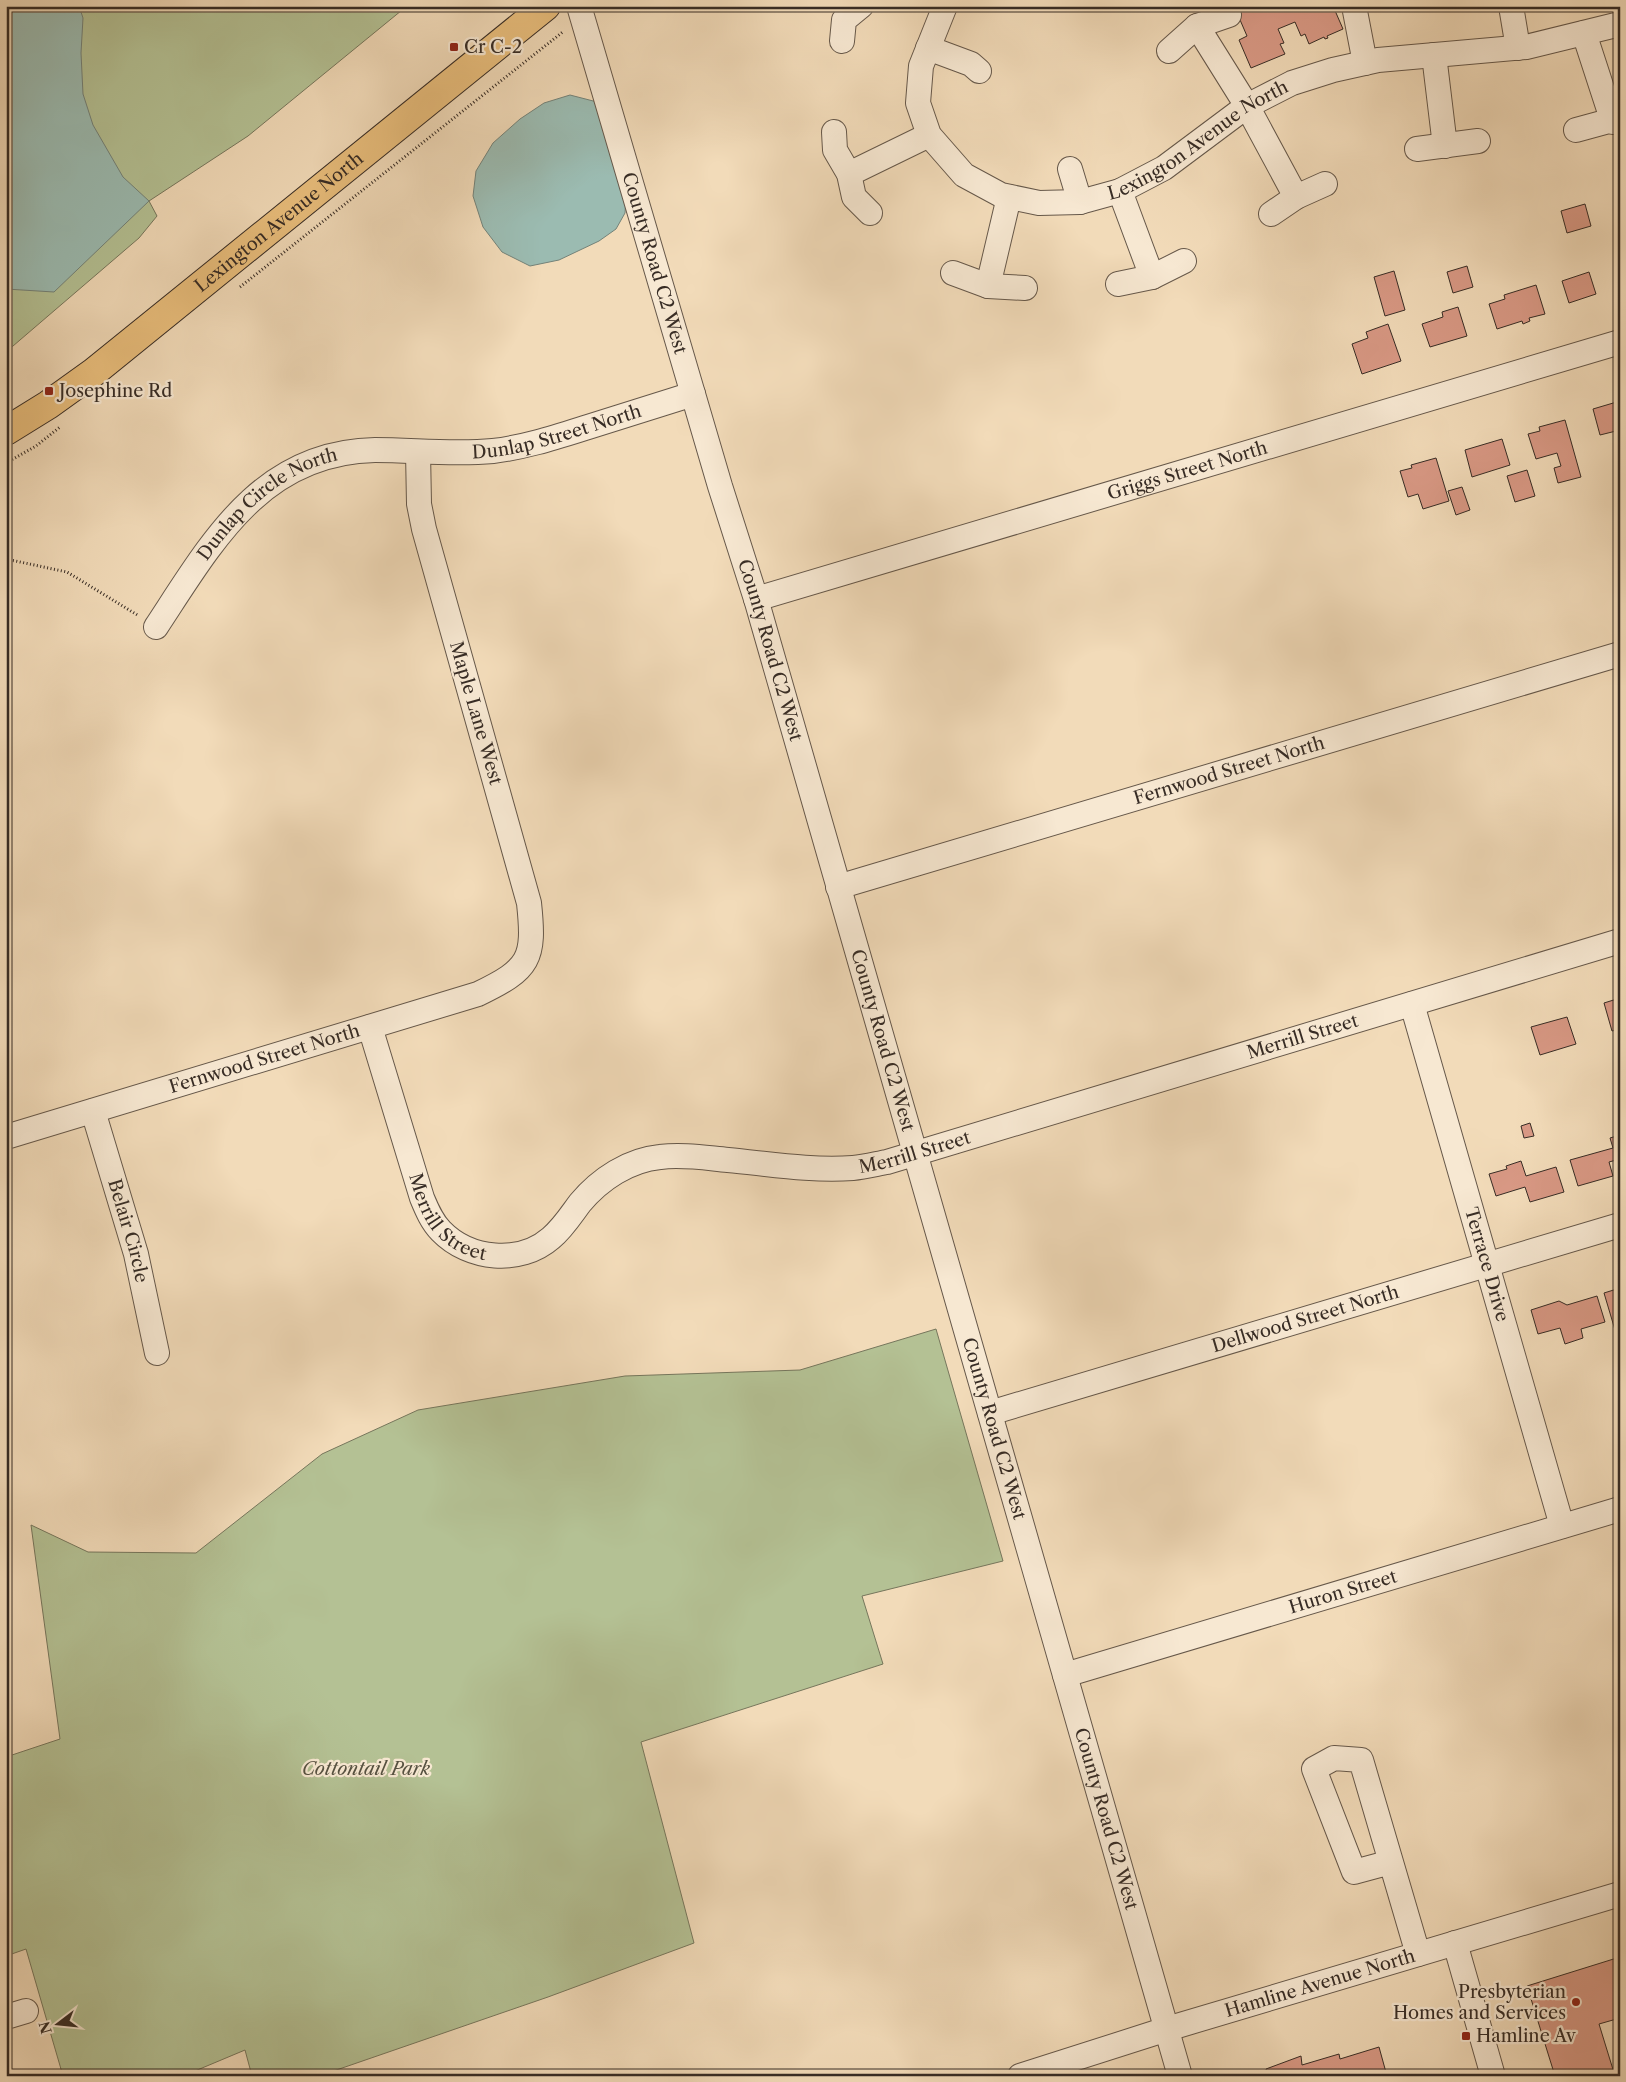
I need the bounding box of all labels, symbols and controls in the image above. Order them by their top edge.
place label: Cr C-2 [464,36,522,58]
marker: Cr C-2 [448,41,460,53]
street label: Lexington Avenue North [1105,76,1292,205]
street label: Lexington Avenue North [190,148,368,297]
street label: County Road C2 West [617,170,692,357]
place label: Josephine Rd [56,380,172,402]
marker: Josephine Rd [43,385,55,397]
street label: Dunlap Street North [471,400,644,463]
street label: Griggs Street North [1105,437,1270,505]
street label: Dunlap Circle North [193,444,340,565]
street label: County Road C2 West [733,557,807,744]
street label: Maple Lane West [445,639,507,788]
street label: Fernwood Street North [1131,732,1327,809]
street label: County Road C2 West [846,947,919,1134]
street label: Merrill Street [1244,1009,1361,1064]
street label: Fernwood Street North [166,1019,363,1098]
street label: Merrill Street [857,1126,974,1178]
street label: Merrill Street [404,1171,489,1265]
street label: Belair Circle [103,1176,153,1285]
street label: Terrace Drive [1460,1205,1514,1324]
street label: Dellwood Street North [1209,1281,1401,1357]
street label: County Road C2 West [958,1335,1031,1523]
street label: Huron Street [1286,1565,1400,1618]
street label: County Road C2 West [1070,1725,1143,1913]
park label: Cottontail Park [302,1758,431,1780]
street label: Hamline Avenue North [1222,1945,1418,2022]
place label: Presbyterian Homes and Services [1393,1981,1566,2024]
marker: Presbyterian Homes and Services [1570,1996,1582,2008]
north arrow [32,2000,82,2050]
text: N [35,2019,56,2036]
place label: Hamline Av [1476,2025,1576,2047]
marker: Hamline Av [1460,2030,1472,2042]

